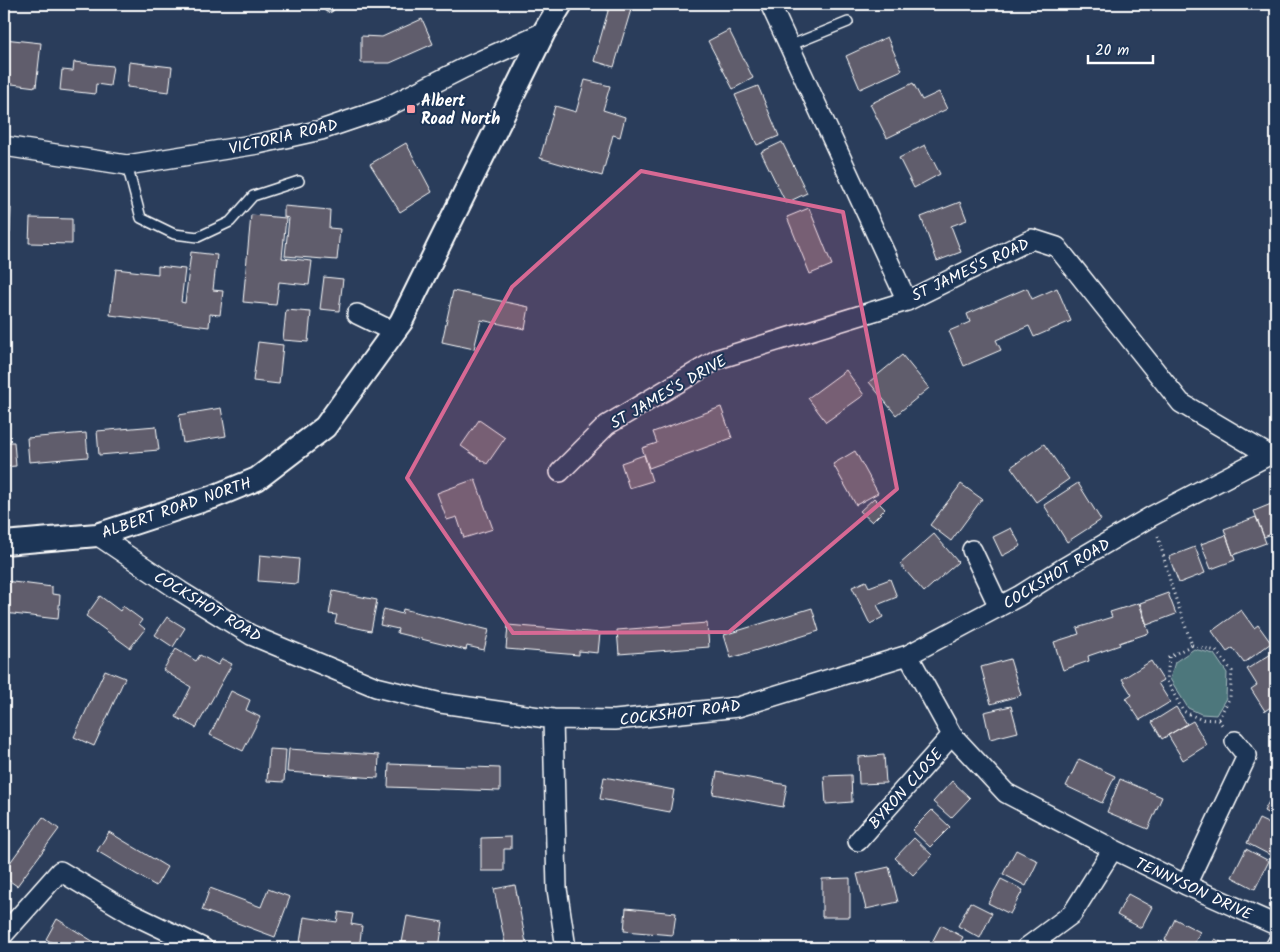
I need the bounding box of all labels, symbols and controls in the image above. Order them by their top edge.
scale bar [1088,32,1152,64]
text: 20 m [1095,39,1129,63]
place label: Albert Road North [421,89,500,132]
marker: Albert Road North [405,103,417,115]
street label: VICTORIA ROAD [226,113,340,162]
street label: ST JAMES'S ROAD [908,232,1034,309]
street label: ST JAMES'S DRIVE [606,348,732,436]
street label: ALBERT ROAD NORTH [98,471,255,546]
street label: COCKSHOT ROAD [998,532,1115,616]
street label: COCKSHOT ROAD [149,565,266,649]
street label: COCKSHOT ROAD [618,694,742,733]
street label: BYRON CLOSE [863,742,950,835]
street label: TENNYSON DRIVE [1131,851,1257,928]

